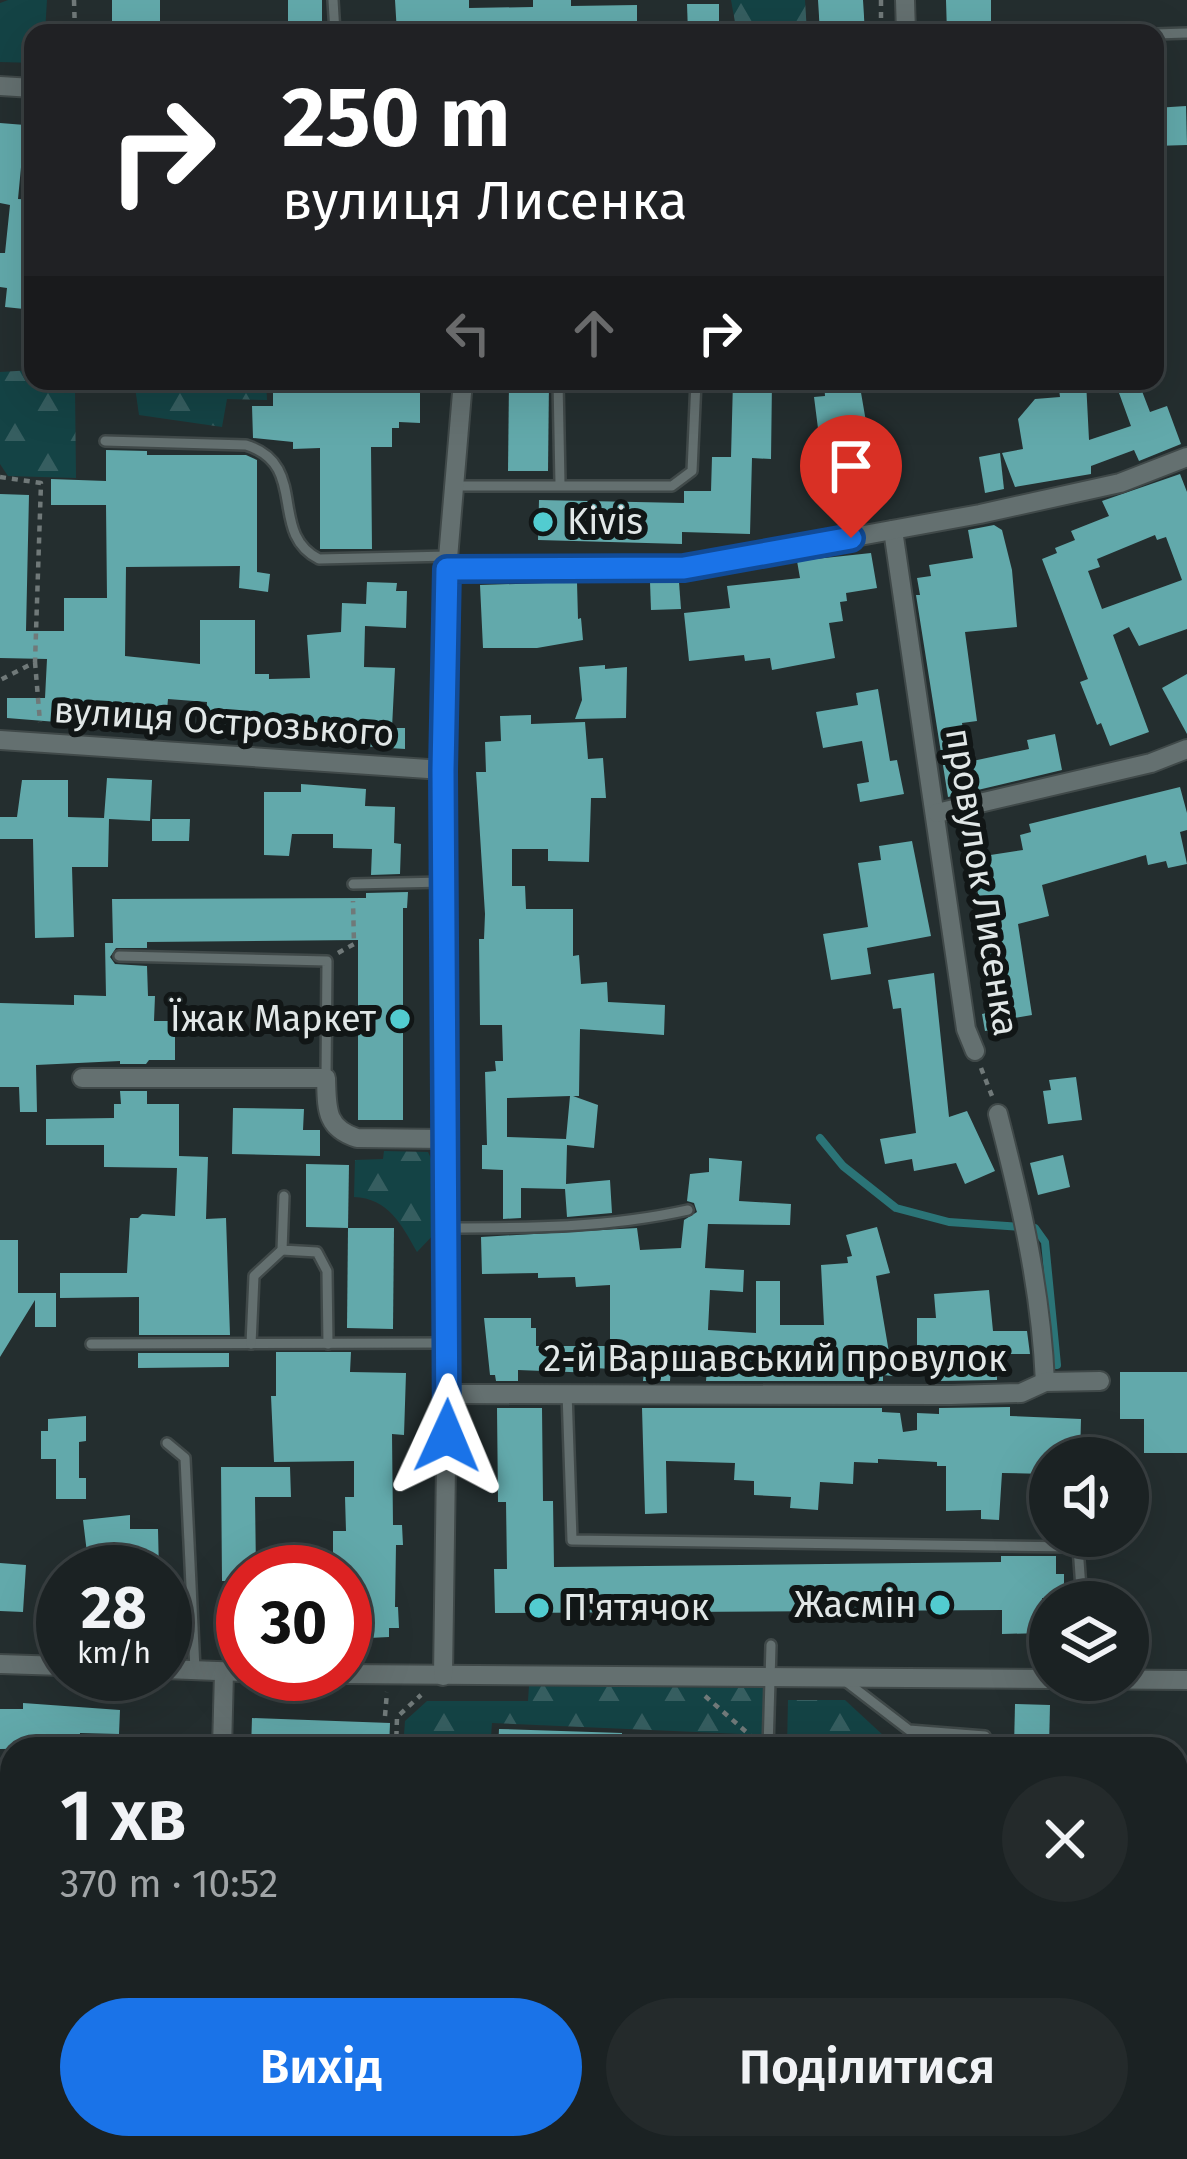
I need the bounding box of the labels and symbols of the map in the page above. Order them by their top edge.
pin [800,415,902,538]
place label: Kivis [567,500,643,544]
marker: Kivis [530,509,556,535]
street label: вулиця Острозького [52,688,396,756]
street label: провулок Лисенка [936,725,1028,1039]
place label: Їжак Маркет [169,997,377,1041]
marker: Їжак Маркет [387,1006,413,1032]
street label: 2-й Варшавський провулок [543,1337,1007,1381]
position arrow [384,1373,510,1499]
speed limit sign: 30 [216,1545,372,1701]
place label: Жасмін [794,1583,916,1627]
place label: П'ятячок [563,1586,710,1630]
marker: Жасмін [927,1592,953,1618]
marker: П'ятячок [526,1595,552,1621]

